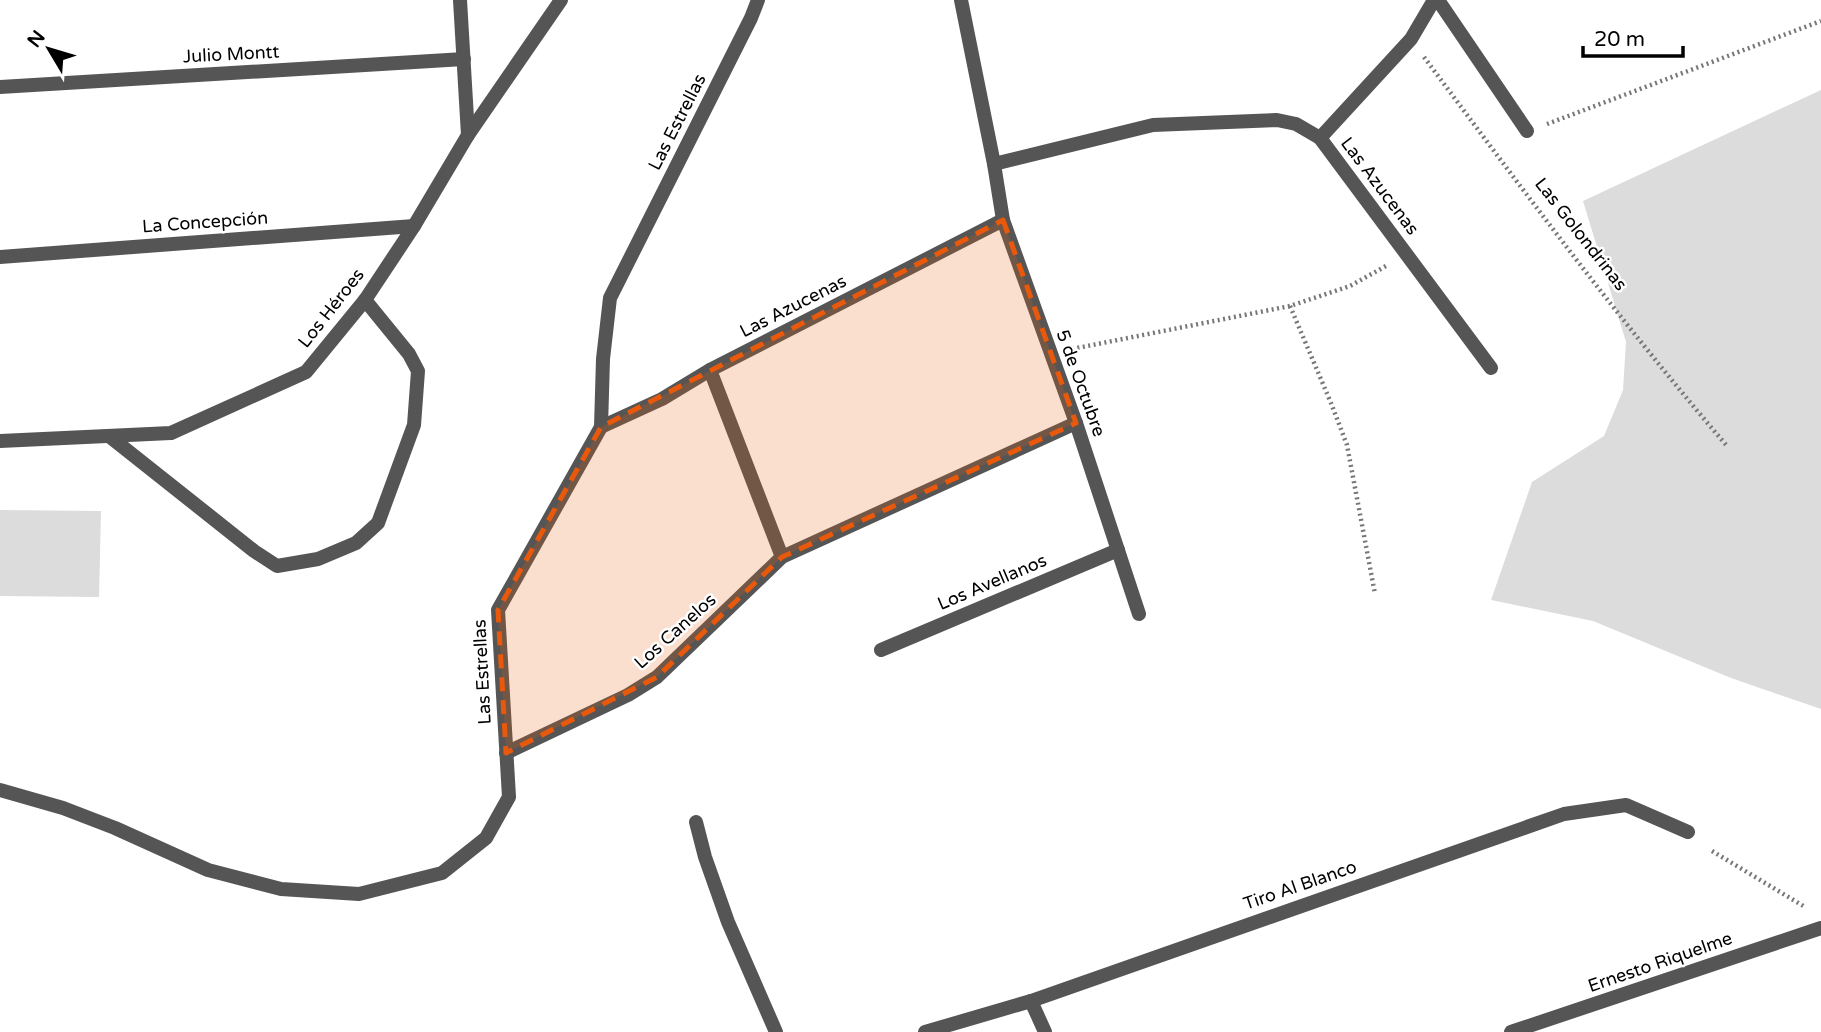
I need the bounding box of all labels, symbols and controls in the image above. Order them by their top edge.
north arrow [14,14,84,84]
scale bar [1583,14,1683,58]
text: N [23,26,50,52]
text: 20 m [1594,27,1645,52]
street label: Julio Montt [182,40,280,68]
street label: Las Estrellas [643,70,711,174]
street label: Las Azucenas [1336,133,1424,239]
street label: Las Golondrinas [1530,173,1632,295]
street label: La Concepción [141,207,269,237]
street label: Los Héroes [293,264,369,352]
street label: Las Azucenas [736,270,850,342]
street label: 5 de Octubre [1051,327,1111,439]
street label: Los Avellanos [934,549,1050,615]
street label: Los Canelos [630,589,720,673]
street label: Las Estrellas [468,619,496,725]
street label: Tiro Al Blanco [1240,855,1360,915]
street label: Ernesto Riquelme [1585,927,1735,997]

